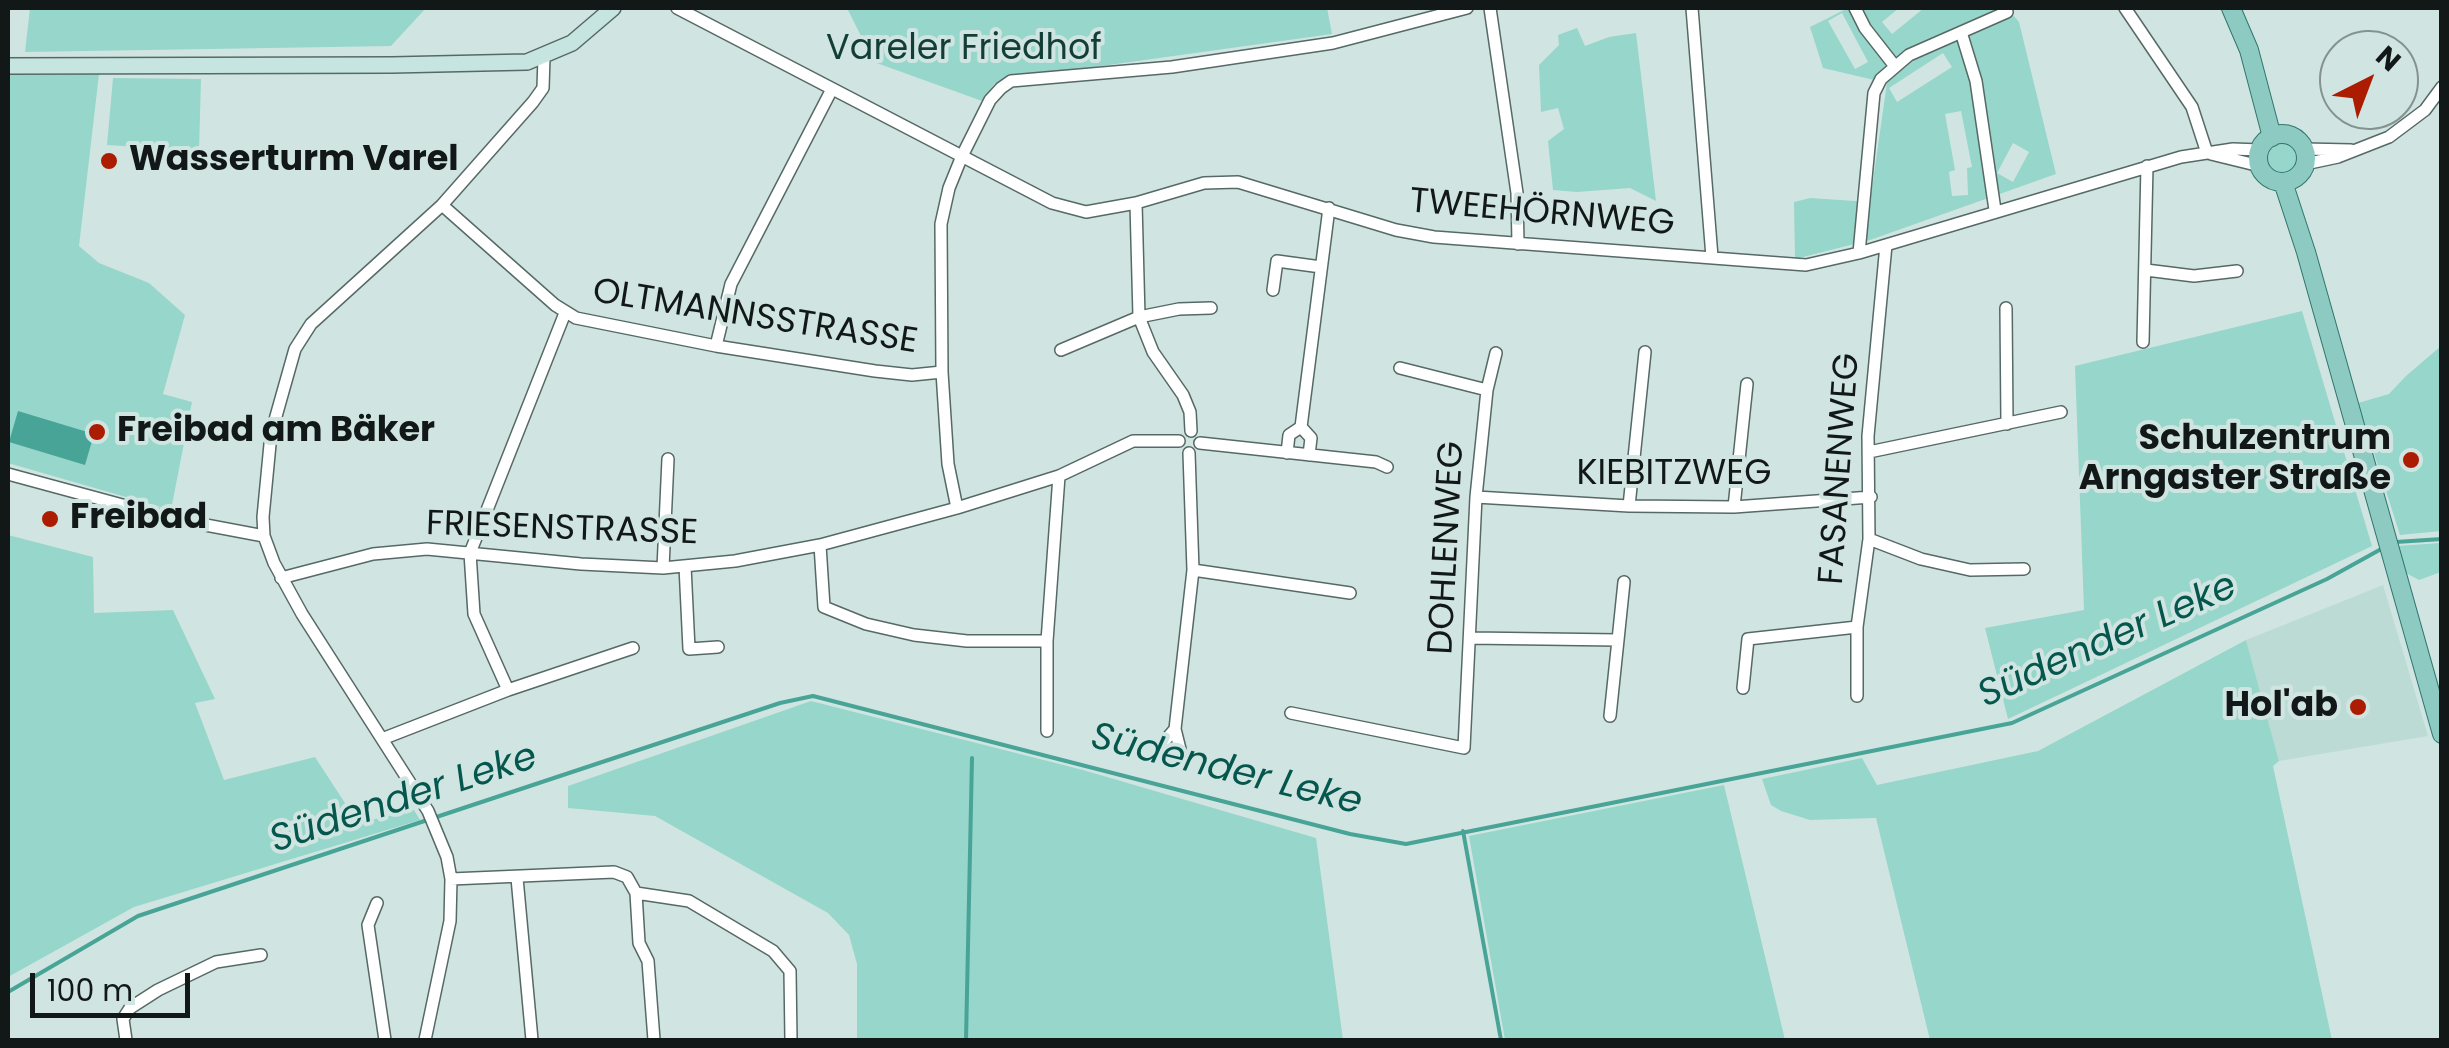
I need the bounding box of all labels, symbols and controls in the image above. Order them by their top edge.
park label: Vareler Friedhof [826,29,1102,71]
north arrow [2319,30,2419,130]
text: N [2367,37,2409,80]
place label: Wasserturm Varel [129,140,459,182]
marker: Wasserturm Varel [98,150,120,172]
street label: TWEEHÖRNWEG [1408,181,1676,247]
street label: OLTMANNSSTRASSE [590,272,920,364]
street label: FASANENWEG [1812,352,1870,586]
place label: Freibad am Bäker [117,411,435,453]
place label: Schulzentrum Arngaster Straße [2079,419,2391,501]
marker: Freibad am Bäker [86,421,108,443]
street label: DOHLENWEG [1421,440,1475,656]
marker: Schulzentrum Arngaster Straße [2400,449,2422,471]
street label: KIEBITZWEG [1577,454,1771,496]
place label: Freibad [70,498,207,540]
street label: FRIESENSTRASSE [425,504,699,556]
marker: Freibad [39,508,61,530]
water label: Südender Leke [1972,565,2244,719]
place label: Hol'ab [2225,686,2338,728]
marker: Hol'ab [2347,696,2369,718]
water label: Südender Leke [1086,715,1366,827]
water label: Südender Leke [265,735,543,865]
scale bar [35,953,195,1015]
text: 100 m [47,969,133,1012]

